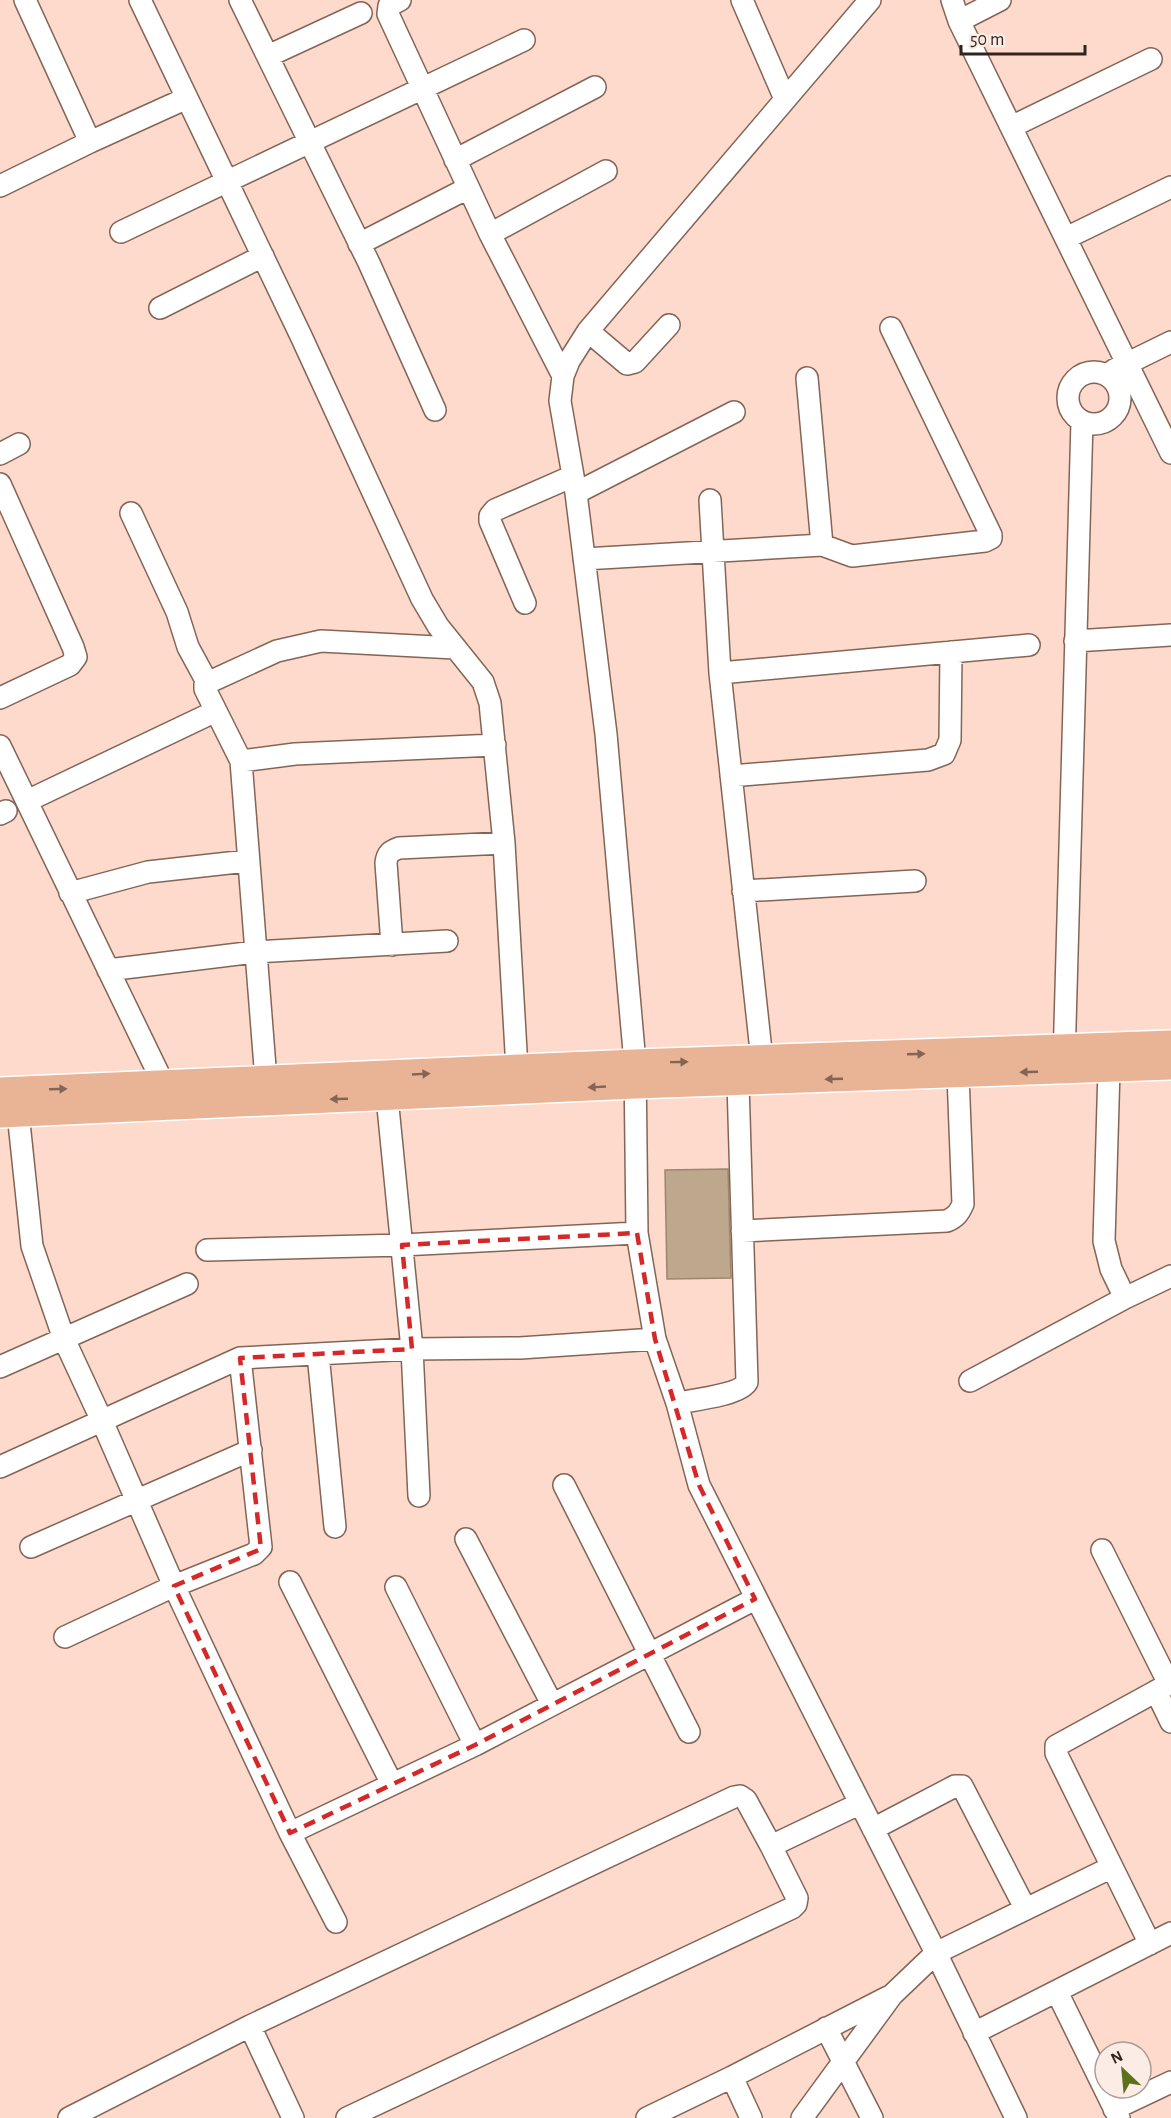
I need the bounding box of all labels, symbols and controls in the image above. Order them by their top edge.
scale bar [961,18,1086,56]
text: 50 m [970,31,1004,49]
one-way arrow [906,1049,925,1059]
one-way arrow [669,1057,688,1066]
one-way arrow [1019,1067,1038,1077]
one-way arrow [412,1069,431,1078]
one-way arrow [824,1075,843,1084]
one-way arrow [587,1083,606,1092]
one-way arrow [49,1085,68,1094]
one-way arrow [330,1095,349,1104]
north arrow [1093,2040,1153,2100]
text: N [1108,2048,1125,2067]

